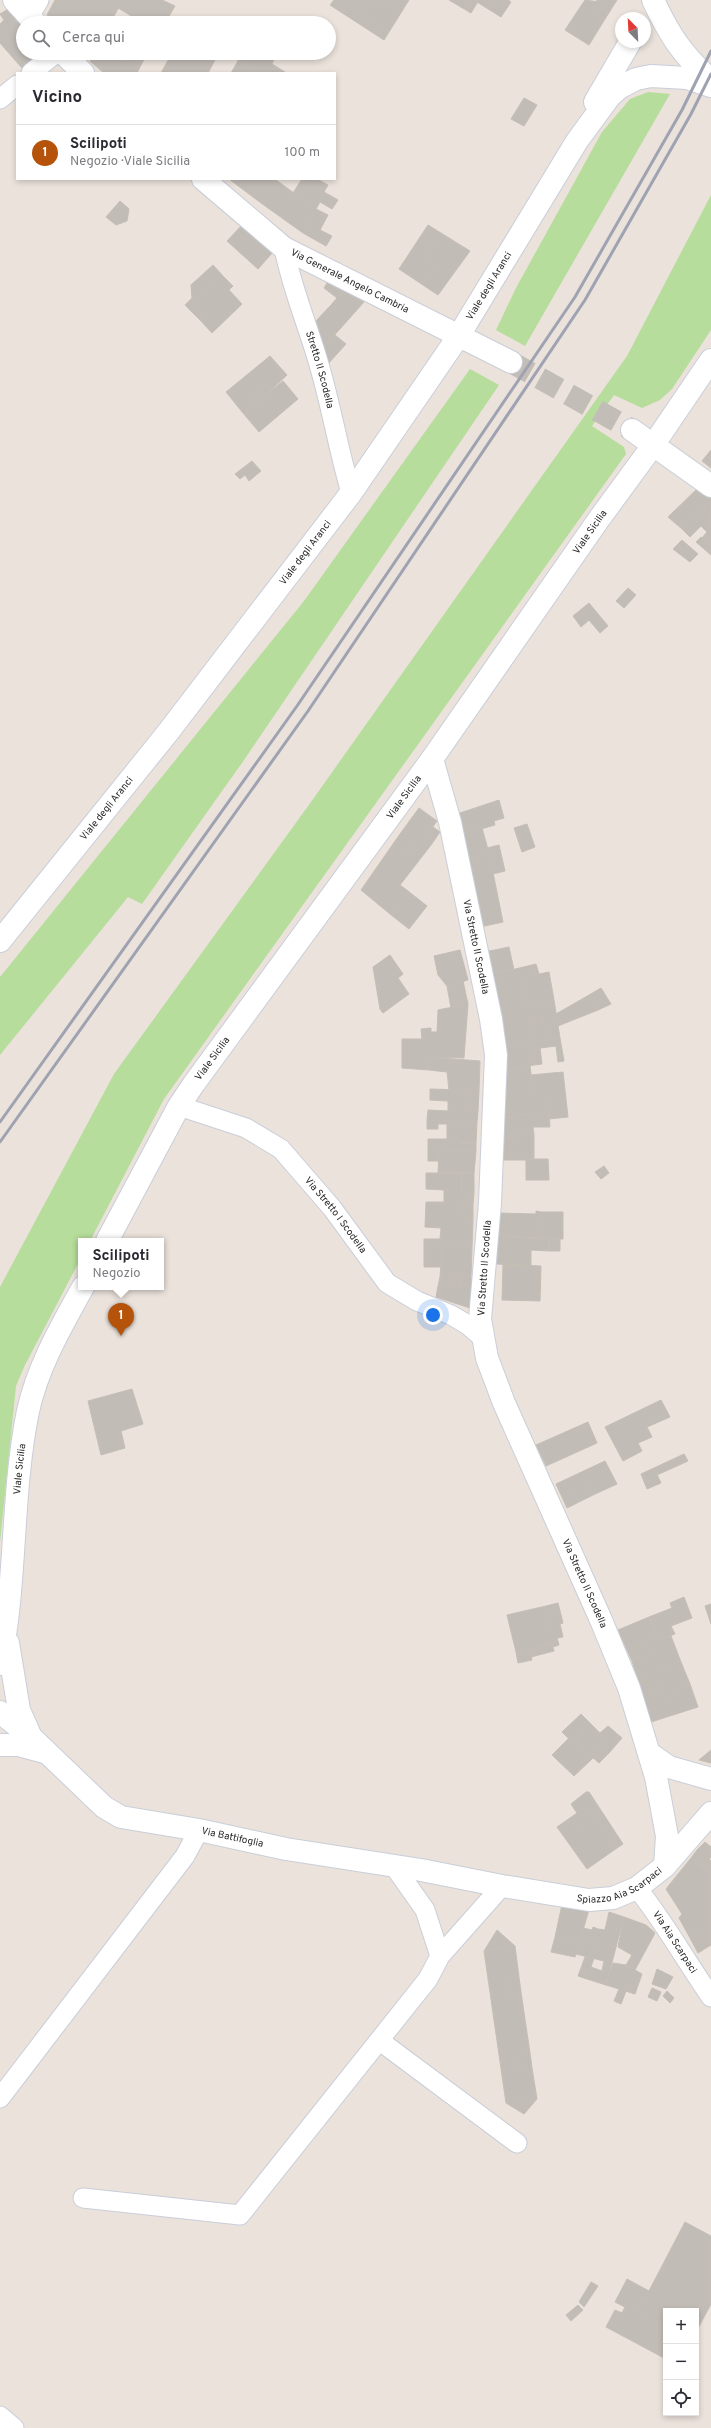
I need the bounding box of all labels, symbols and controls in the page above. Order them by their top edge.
north arrow [615,12,651,48]
search box [16,16,336,60]
icon: search [30,27,52,49]
text: Cerca qui [62,29,125,48]
text: Vicino [32,87,82,109]
text: Scilipoti [70,135,127,154]
text: 1 [42,145,48,161]
text: 100 m [284,145,320,161]
text: Negozio · Viale Sicilia [70,154,190,170]
street label: Via Generale Angelo Cambria [288,246,411,316]
street label: Viale degli Aranci [463,249,515,323]
street label: Stretto II Scodella [302,329,337,410]
street label: Viale Sicilia [570,507,610,557]
street label: Viale degli Aranci [277,518,334,588]
street label: Viale Sicilia [384,773,424,822]
street label: Viale degli Aranci [77,774,136,843]
street label: Via Stretto II Scodella [460,898,492,995]
street label: Viale Sicilia [192,1034,233,1083]
street label: Via Stretto I Scodella [302,1174,369,1256]
street label: Via Stretto II Scodella [475,1220,495,1316]
popup [78,1238,164,1290]
text: Scilipoti [93,1247,149,1266]
text: Negozio [93,1266,141,1282]
pin: 1 [108,1303,134,1336]
your location [423,1305,443,1325]
street label: Viale Sicilia [11,1443,29,1495]
street label: Via Stretto II Scodella [559,1537,610,1630]
street label: Via Battifoglia [200,1824,265,1850]
street label: Spiazzo Aia Scarpaci [576,1864,665,1907]
street label: Via Aia Scarpaci [650,1908,700,1976]
map controls [663,2308,699,2416]
button: + [663,2308,699,2344]
button: − [663,2344,699,2380]
button: locate [663,2380,699,2416]

